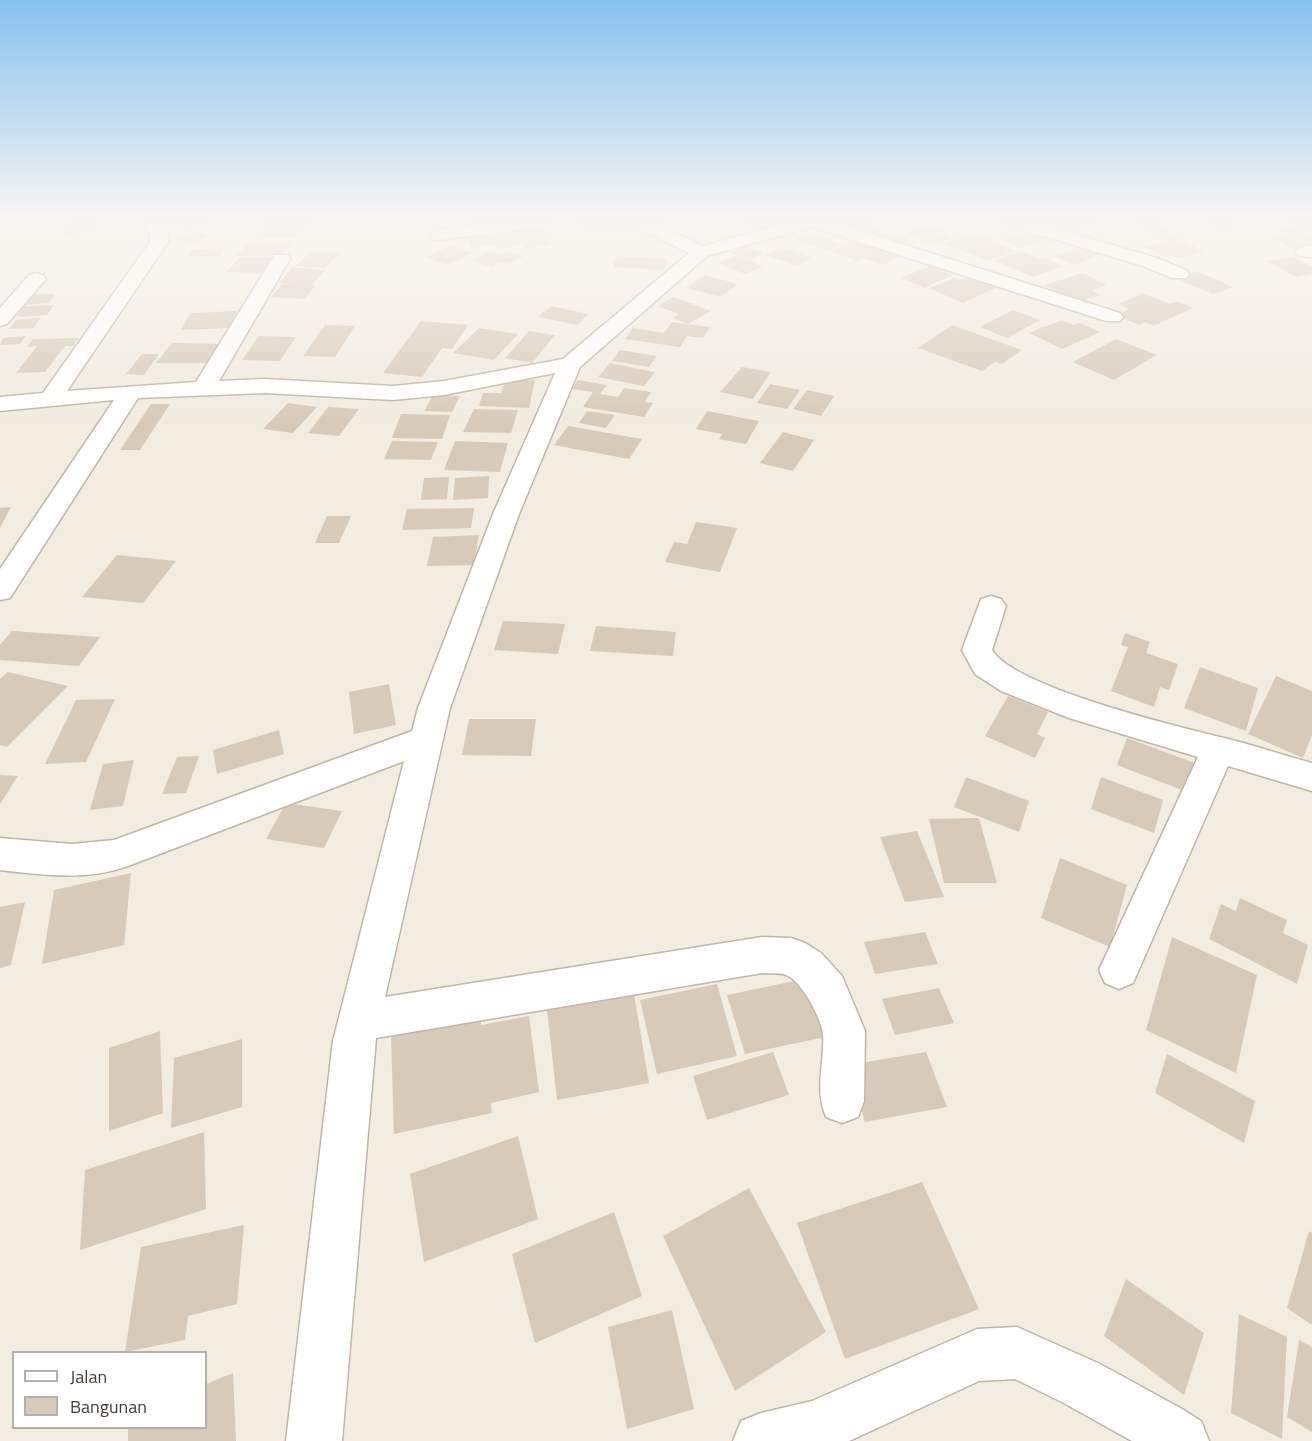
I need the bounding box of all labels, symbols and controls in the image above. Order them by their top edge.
legend [12,1351,207,1429]
text: Jalan [70,1363,107,1390]
text: Bangunan [70,1393,147,1420]

